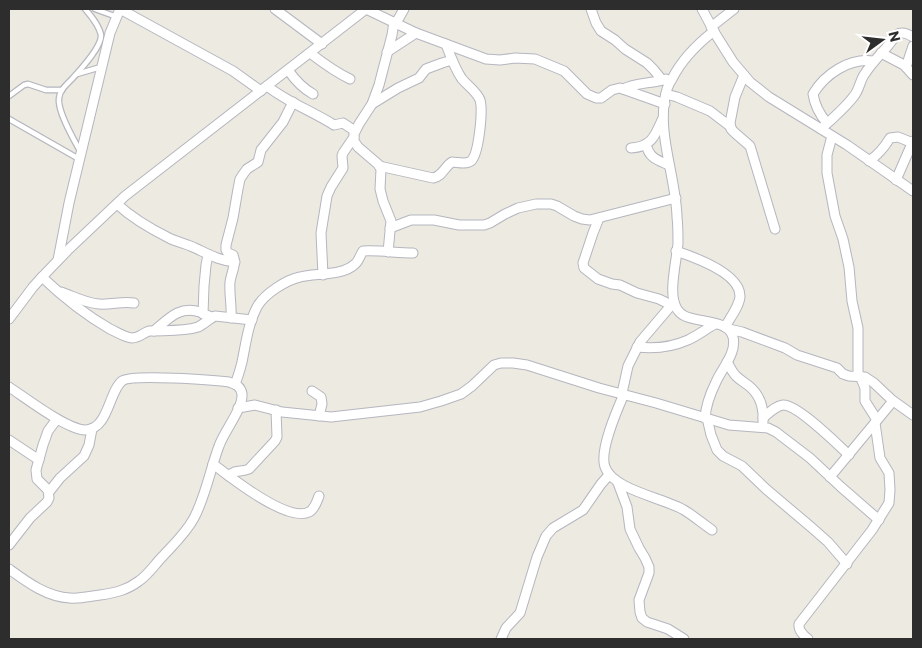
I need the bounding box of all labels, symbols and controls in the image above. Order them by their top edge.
north arrow [857,15,907,65]
text: N [885,29,905,44]

